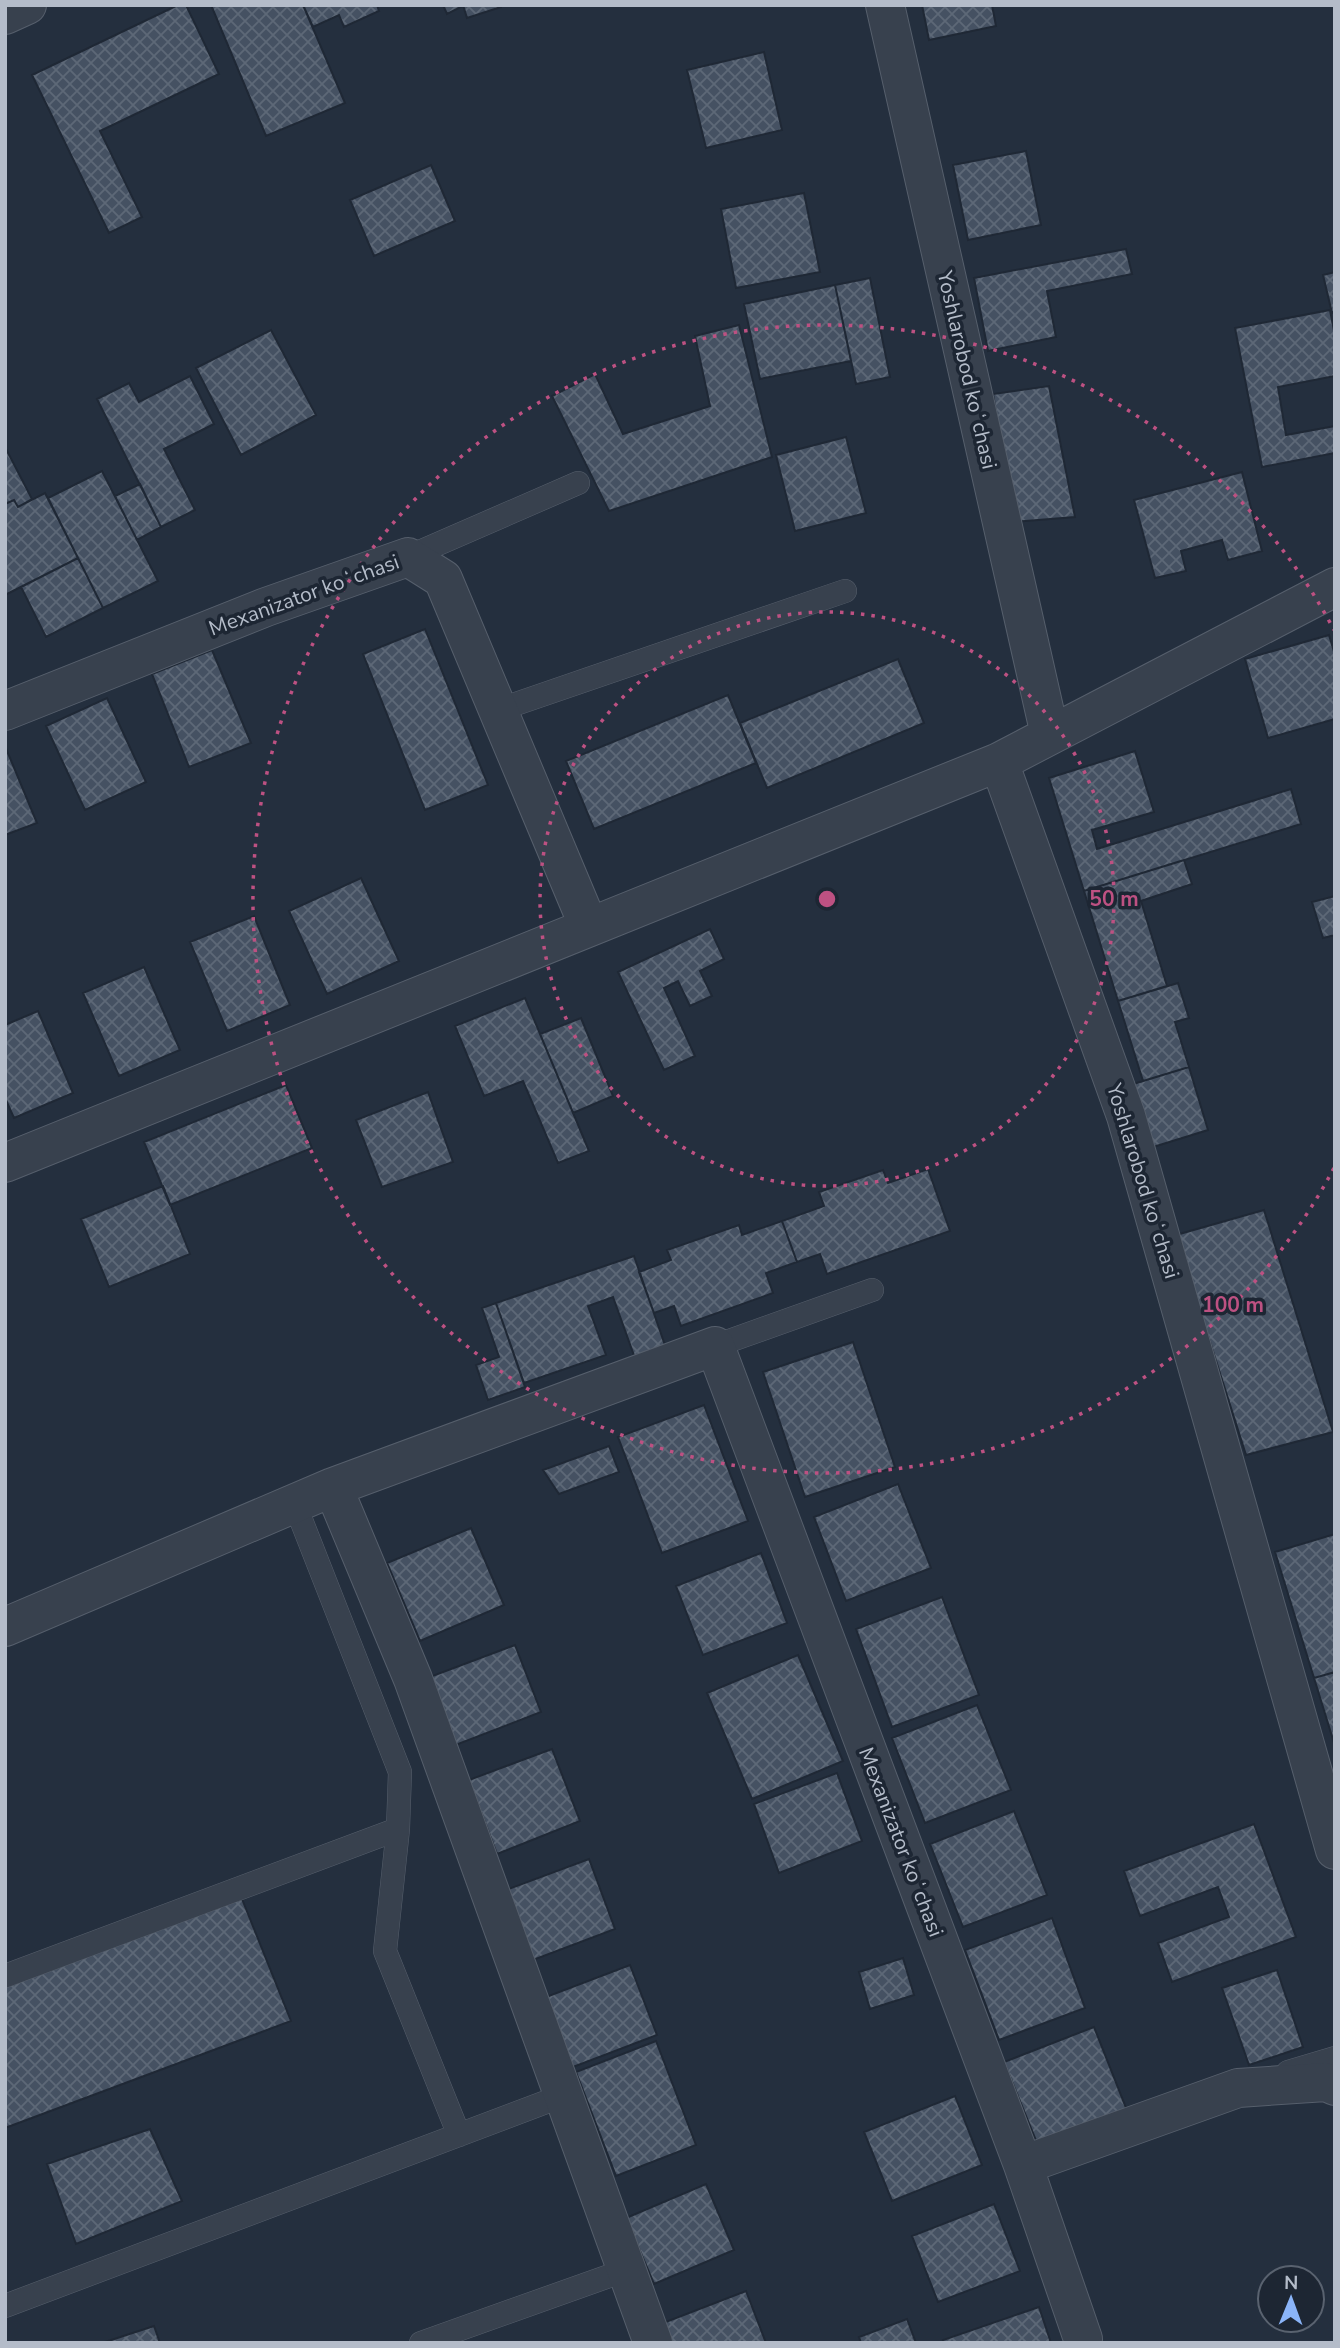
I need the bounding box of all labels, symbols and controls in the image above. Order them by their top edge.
street label: Yoshlarobod koʻchasi [930,267,1003,472]
street label: Mexanizator koʻchasi [205,548,403,642]
text: 50 m [1089,885,1139,913]
centre of rings [815,887,839,911]
street label: Yoshlarobod koʻchasi [1100,1079,1186,1282]
text: 100 m [1202,1291,1264,1319]
street label: Mexanizator koʻchasi [852,1743,950,1941]
north arrow [1256,2264,1326,2334]
text: N [1284,2270,1299,2296]

